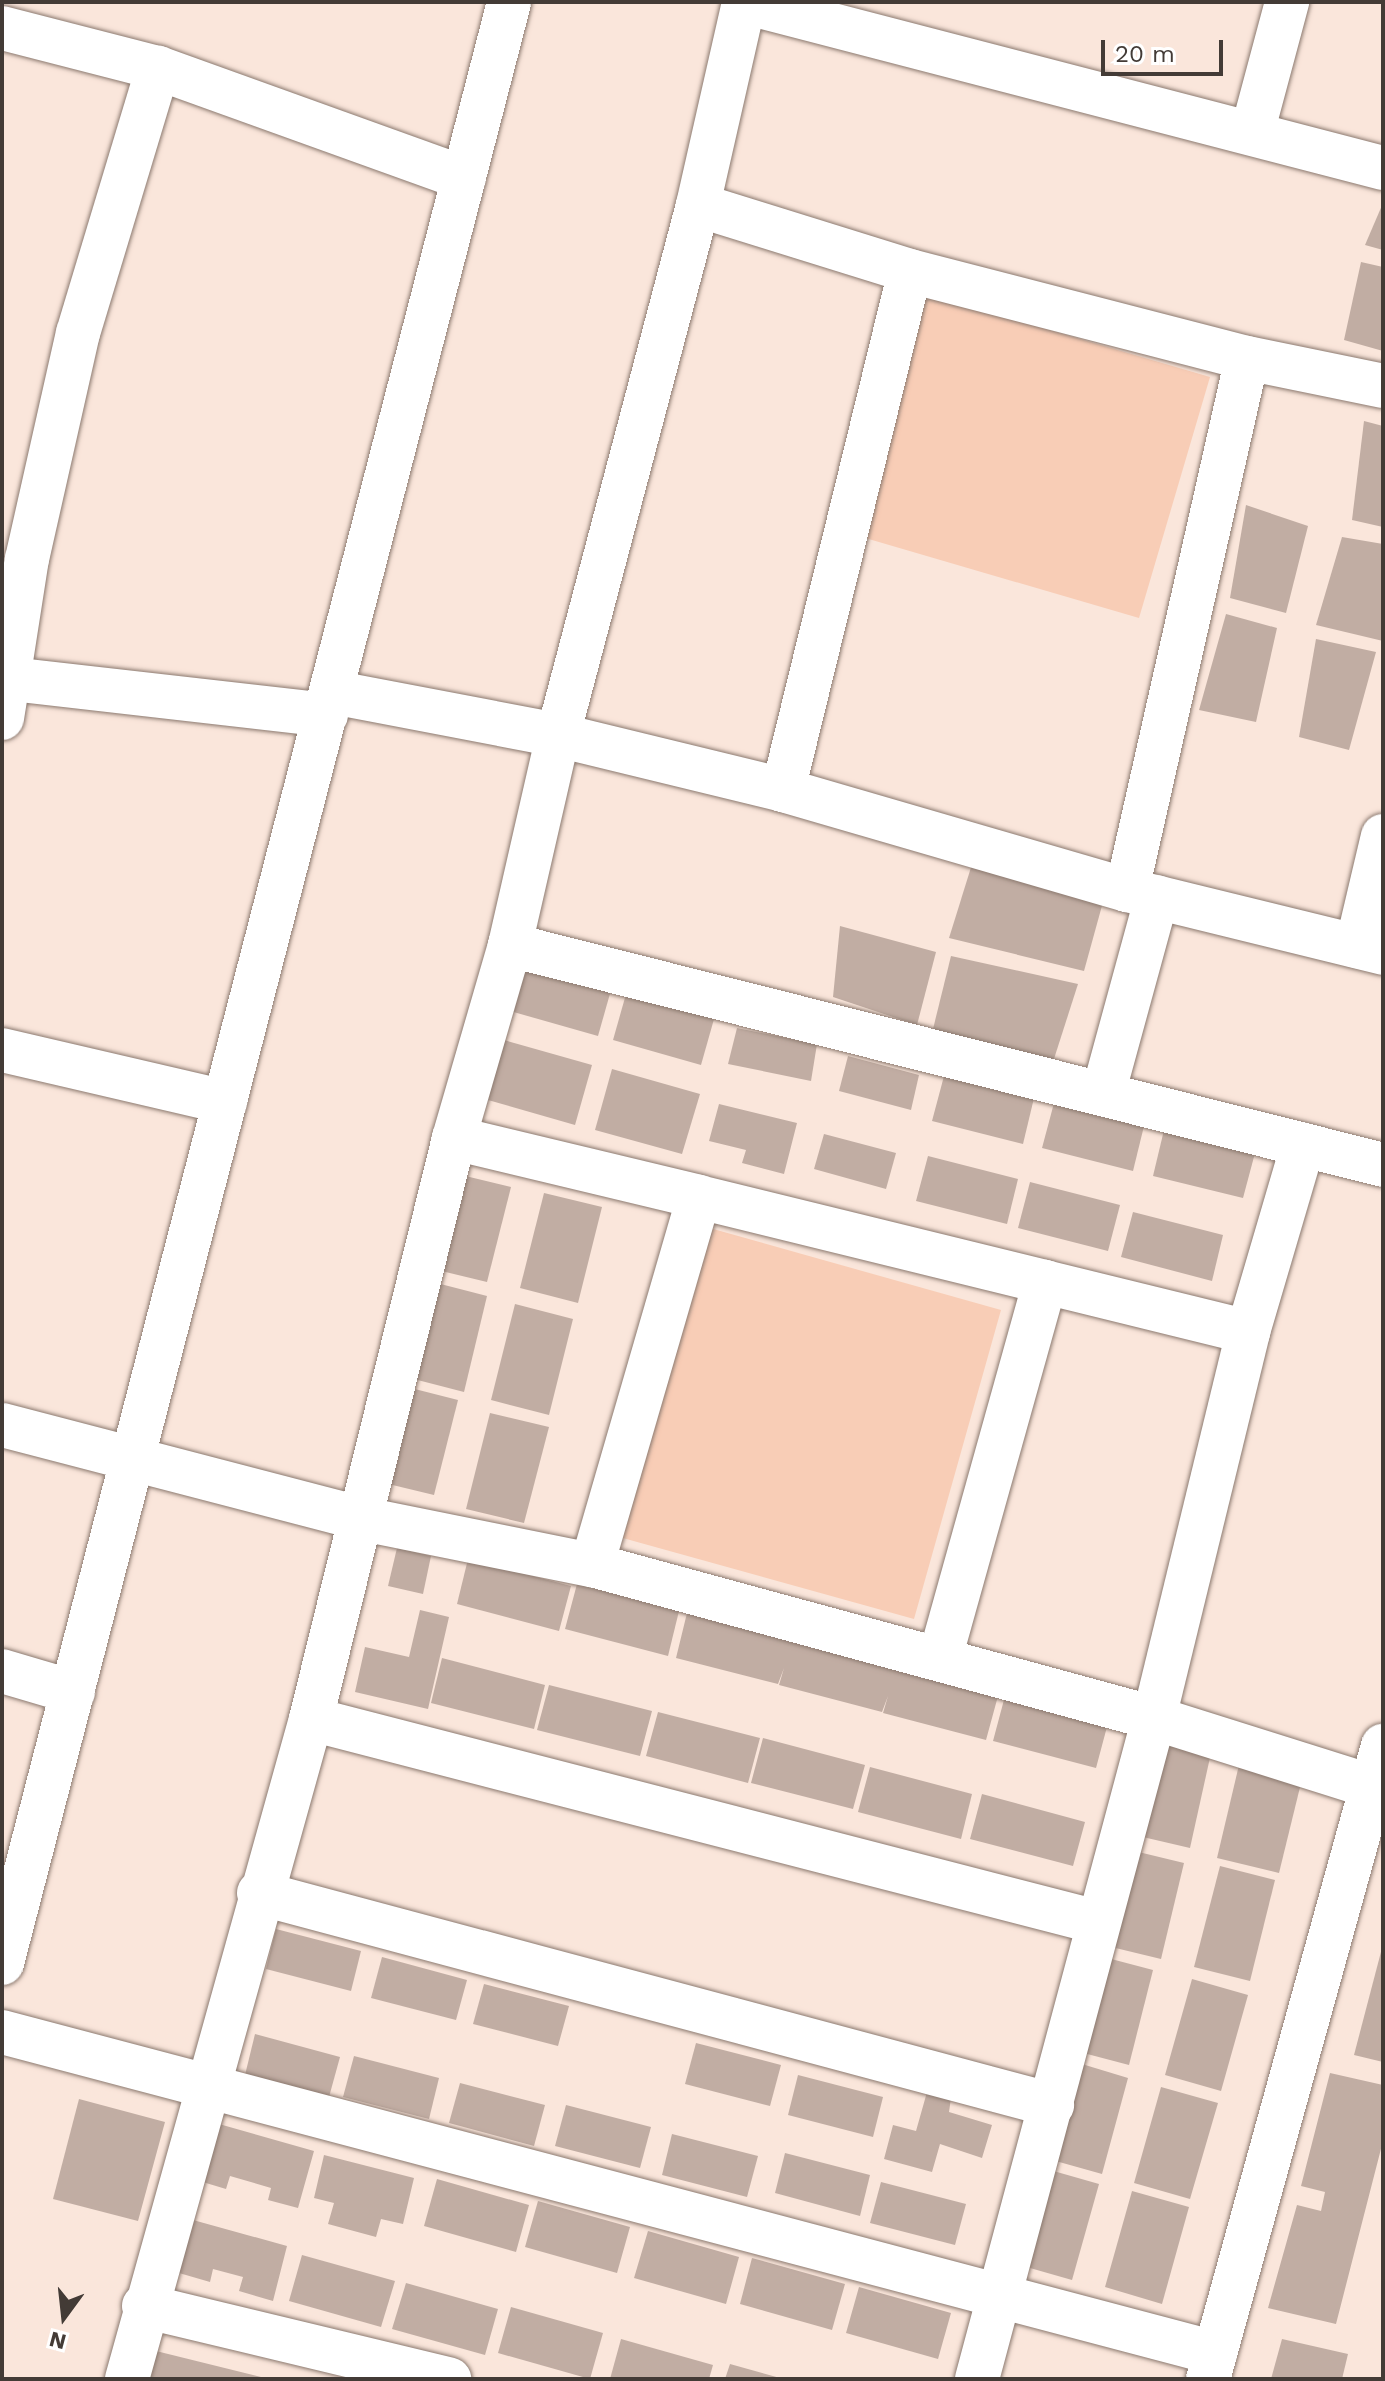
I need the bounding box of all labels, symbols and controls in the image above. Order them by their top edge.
scale bar [1105,24,1227,74]
text: 20 m [1115,40,1175,68]
north arrow [24,2277,104,2357]
text: N [47,2326,69,2355]

